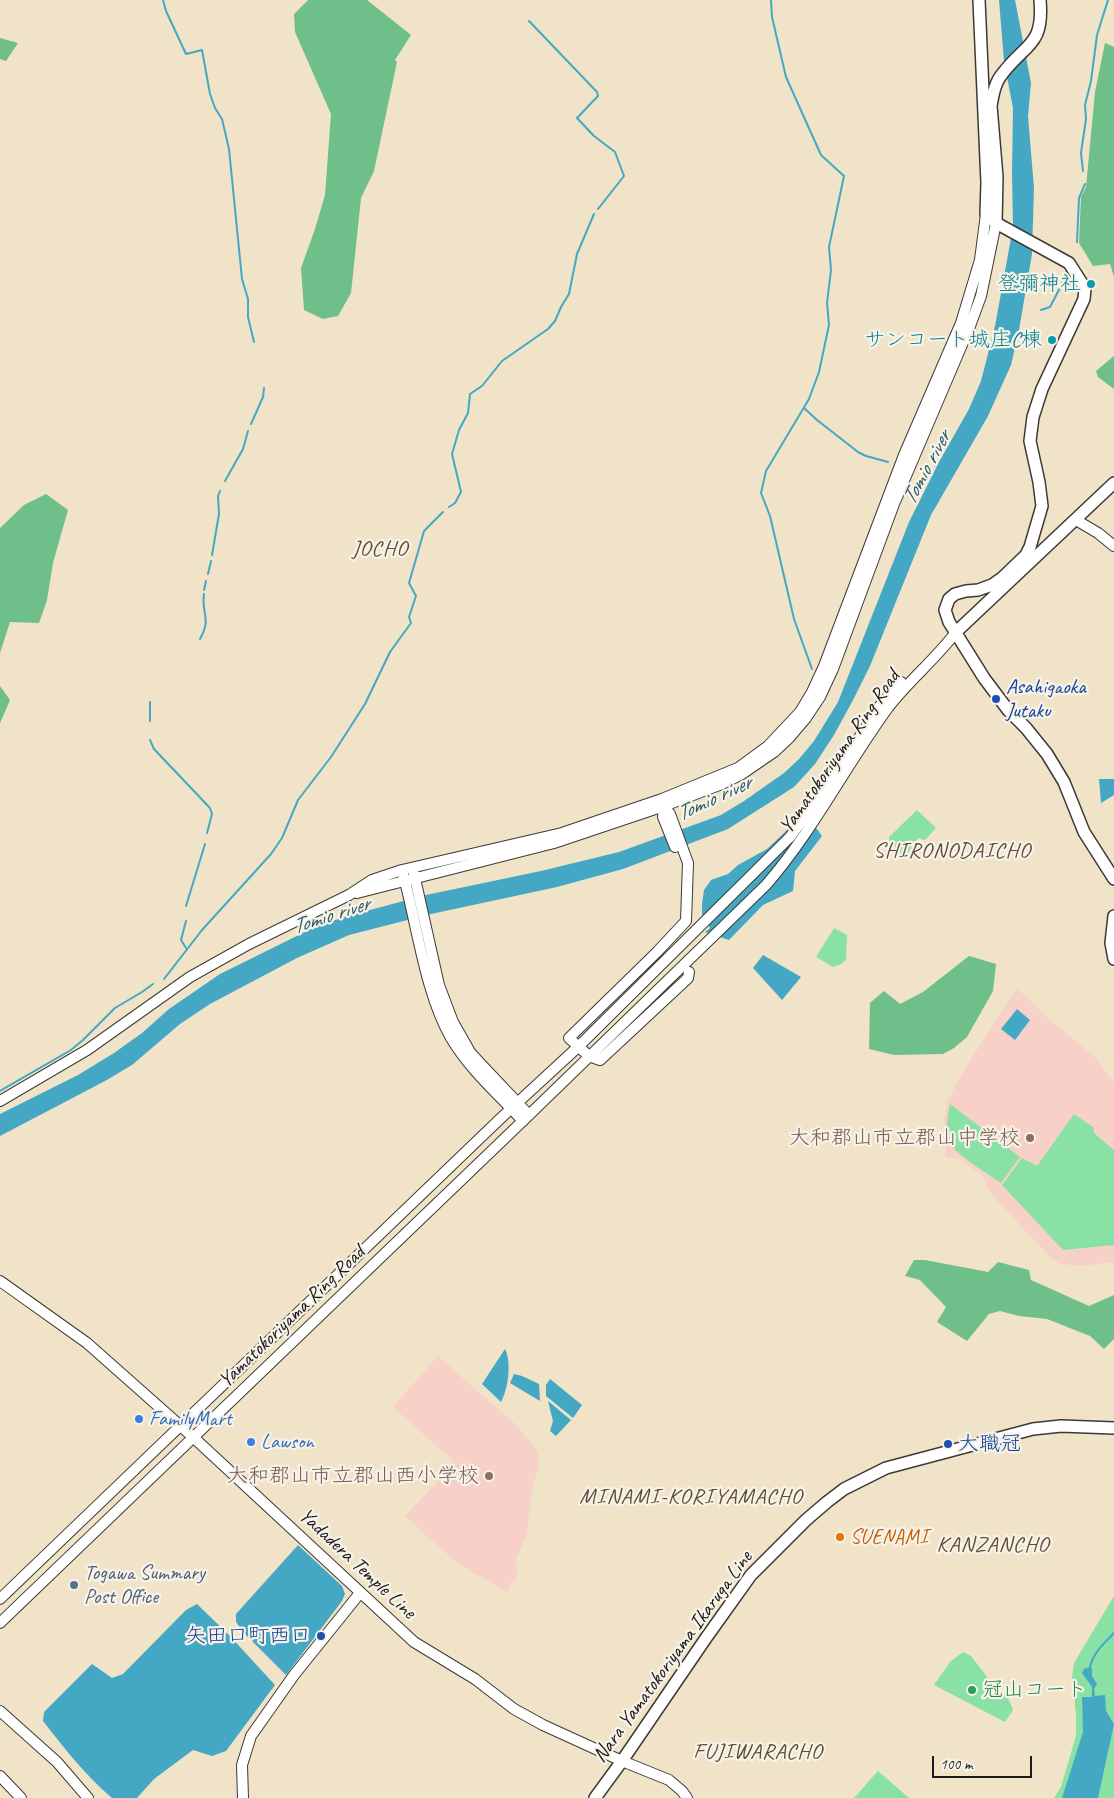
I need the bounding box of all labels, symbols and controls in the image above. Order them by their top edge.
place label: 登彌神社 [997,271,1081,297]
marker: 登彌神社 [1085,278,1097,290]
place label: サンコート城庄C棟 [864,327,1042,353]
marker: サンコート城庄C棟 [1046,334,1058,346]
water label: Tomio river [897,427,957,509]
district label: JOCHO [351,536,409,562]
street label: Yamatokoriyama Ring Road [774,666,906,838]
place label: Asahigaoka Jutaku [1006,674,1086,724]
marker: Asahigaoka Jutaku [990,693,1002,705]
water label: Tomio river [672,770,756,828]
district label: SHIRONODAICHO [872,838,1032,864]
water label: Tomio river [289,891,373,941]
place label: 大和郡山市立郡山中学校 [789,1125,1020,1151]
marker: 大和郡山市立郡山中学校 [1024,1132,1036,1144]
street label: Yamatokoriyama Ring Road [214,1241,370,1393]
place label: FamilyMart [149,1406,232,1432]
marker: FamilyMart [133,1413,145,1425]
place label: Lawson [261,1429,314,1455]
place label: 大職冠 [958,1431,1021,1457]
marker: Lawson [245,1436,257,1448]
marker: 大職冠 [942,1438,954,1450]
place label: 大和郡山市立郡山西小学校 [227,1463,479,1489]
marker: 大和郡山市立郡山西小学校 [483,1470,495,1482]
district label: MINAMI-KORIYAMACHO [578,1484,804,1510]
street label: Yadadera Temple Line [293,1503,421,1625]
place label: SUENAMI [850,1524,928,1550]
marker: SUENAMI [834,1531,846,1543]
district label: KANZANCHO [936,1532,1050,1558]
street label: Nara Yamatokoriyama Ikaruga Line [588,1546,758,1768]
place label: Togawa Summary Post Office [84,1560,205,1610]
marker: Togawa Summary Post Office [68,1579,80,1591]
place label: 矢田口町西口 [185,1623,311,1649]
marker: 矢田口町西口 [315,1630,327,1642]
place label: 冠山コート [982,1677,1087,1703]
marker: 冠山コート [966,1684,978,1696]
district label: FUJIWARACHO [693,1739,823,1765]
scale bar [934,1746,1034,1778]
text: 100 m [940,1755,972,1774]

